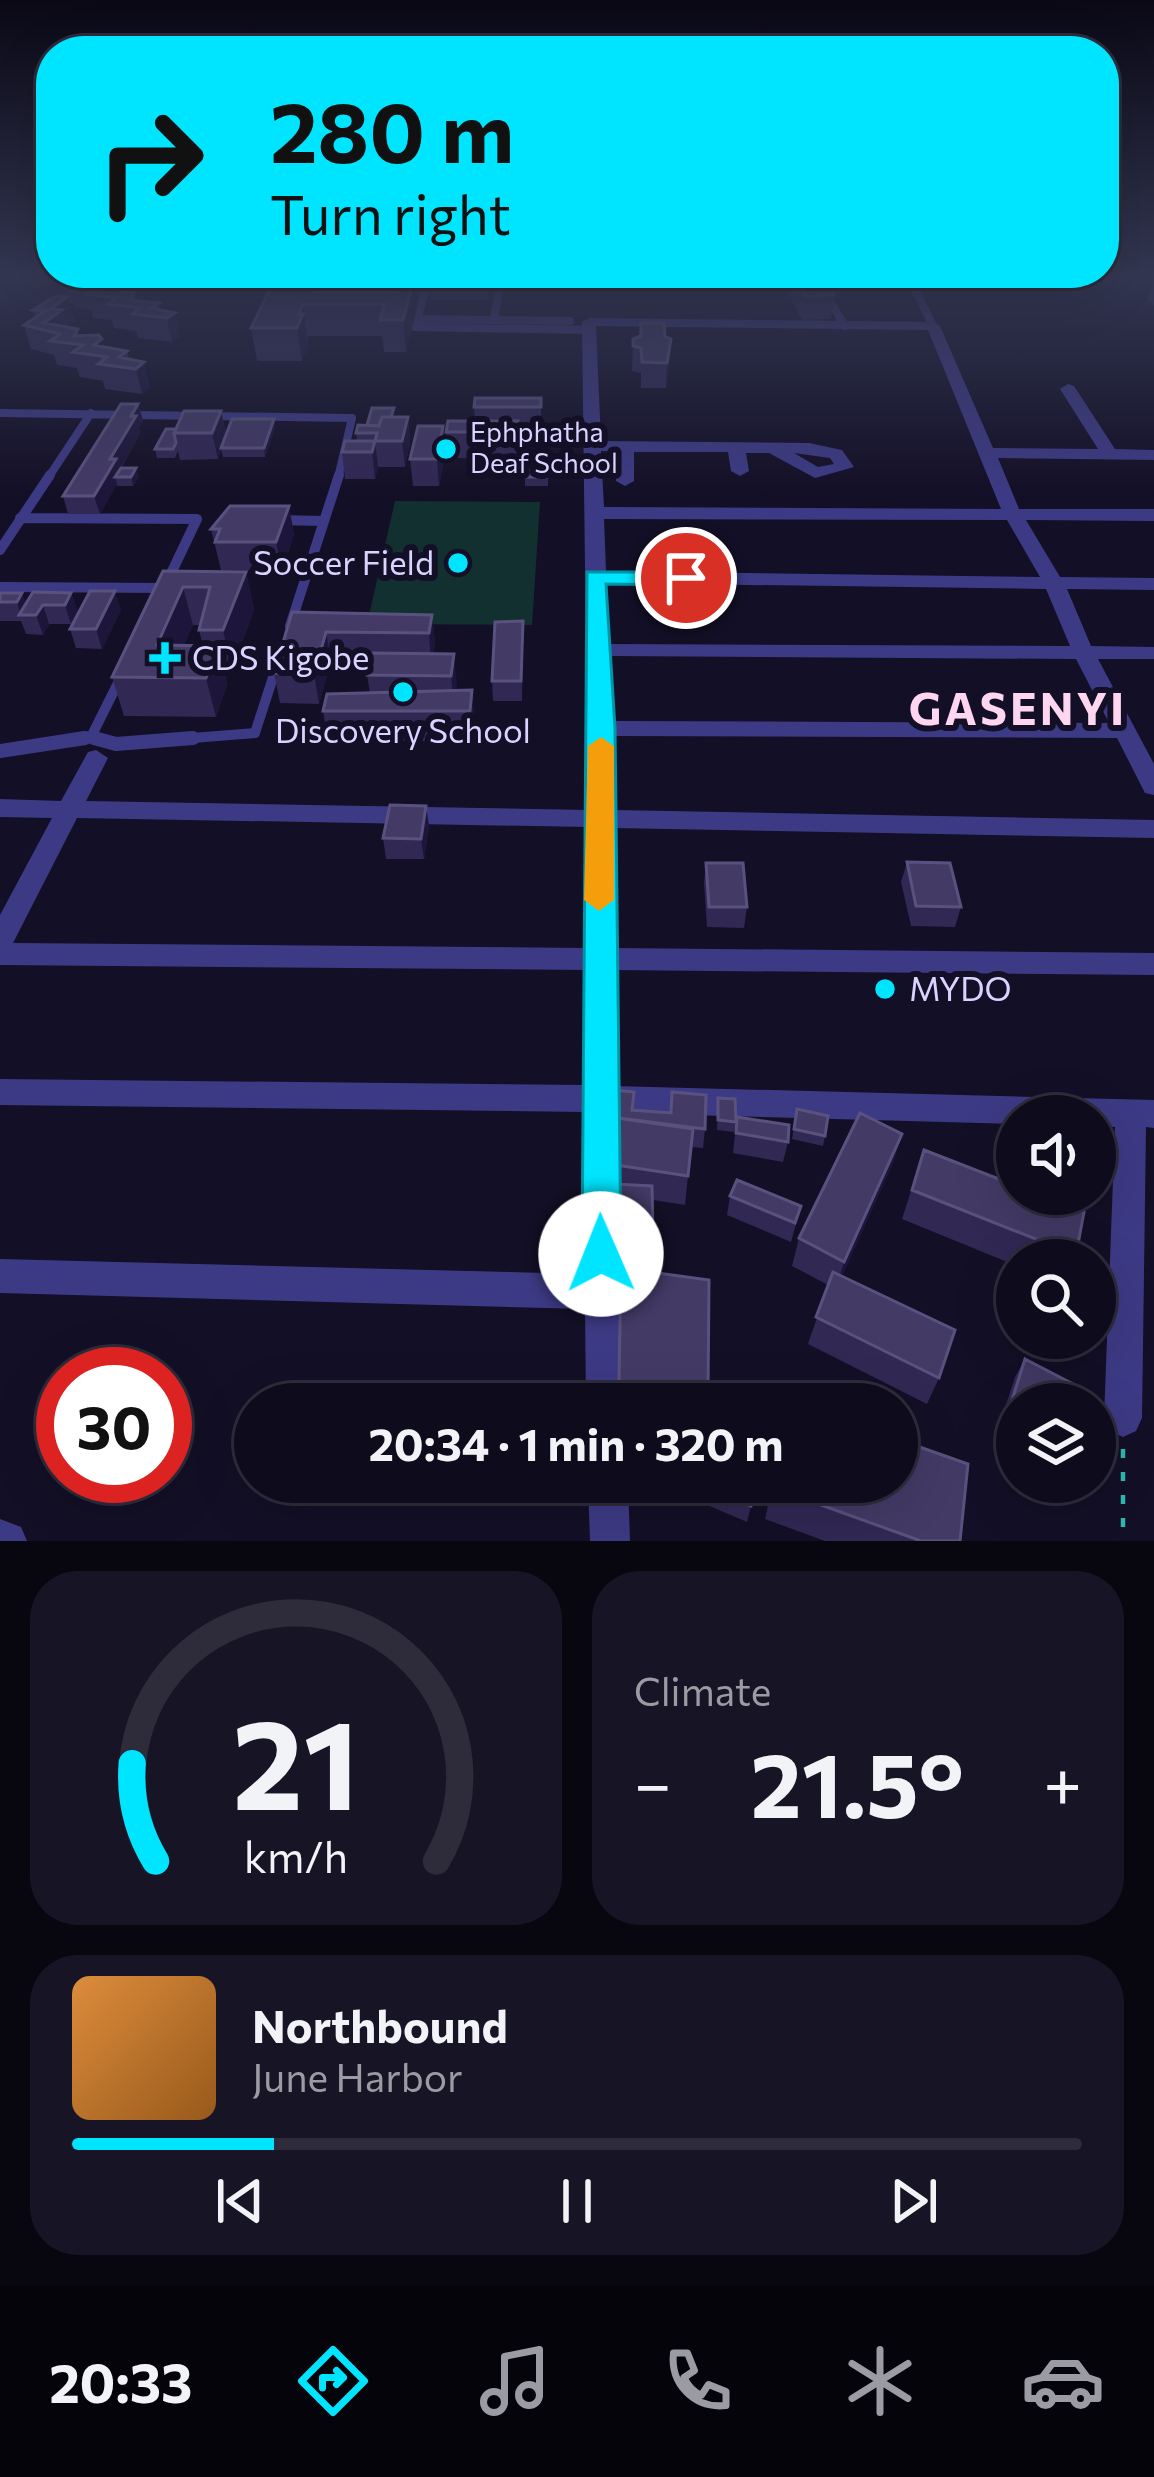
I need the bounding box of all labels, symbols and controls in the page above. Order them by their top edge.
text: 280 m [270,78,514,180]
icon: right [72,84,228,240]
text: Turn right [270,180,511,246]
place label: Ephphatha Deaf School [470,415,618,479]
marker: Ephphatha Deaf School [433,436,459,462]
pin [635,527,737,629]
place label: Soccer Field [253,541,434,582]
icon: arrive [653,545,719,611]
marker: Soccer Field [445,550,471,576]
place label: CDS Kigobe [192,636,369,677]
marker: CDS Kigobe [149,642,181,674]
marker: Discovery School [390,679,416,705]
district label: GASENYI [909,679,1127,734]
place label: Discovery School [275,709,531,750]
place label: MYDO [909,967,1012,1008]
marker: MYDO [872,976,898,1002]
map controls [996,1095,1116,1503]
button: sound [996,1095,1116,1215]
position arrow [538,1191,664,1317]
button: search [996,1239,1116,1359]
speed limit sign: 30 [36,1347,192,1503]
button: layers [996,1383,1116,1503]
text: 20:34 · 1 min · 320 m [369,1415,783,1470]
text: Climate [634,1666,771,1714]
text: 21 [232,1683,360,1836]
text: 21.5° [750,1726,964,1837]
text: − [634,1741,672,1822]
text: + [1043,1741,1082,1822]
text: km/h [244,1829,348,1882]
text: Northbound [252,1997,508,2052]
text: June Harbor [252,2052,463,2100]
icon: previous [207,2168,273,2234]
icon: pause [544,2168,610,2234]
icon: next [881,2168,947,2234]
icon: directions [291,2339,375,2423]
icon: music [473,2339,557,2423]
icon: phone [656,2339,740,2423]
icon: climate [838,2339,922,2423]
icon: car [1021,2339,1105,2423]
text: 20:33 [49,2348,192,2414]

